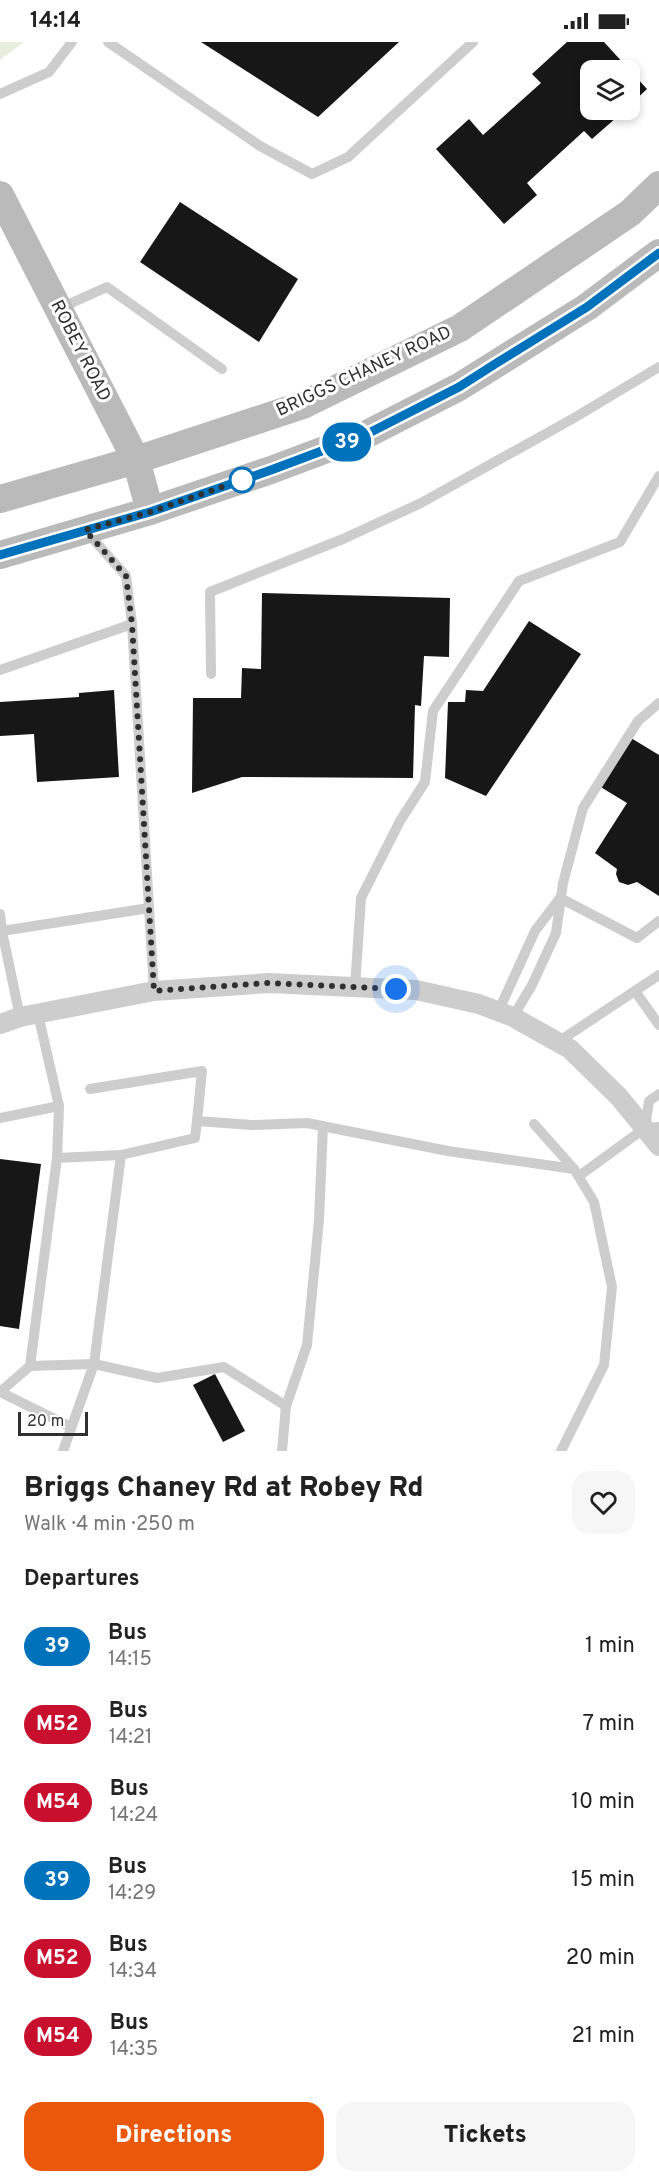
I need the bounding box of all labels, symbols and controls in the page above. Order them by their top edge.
text: 14:14 [30,8,81,35]
map controls [580,60,640,120]
button: layers [580,60,640,120]
street label: ROBEY ROAD [45,296,115,406]
street label: BRIGGS CHANEY ROAD [273,321,455,423]
line badge: 39 [320,422,374,462]
text: 39 [334,429,360,456]
unlabelled marker [229,467,255,493]
your location [381,974,411,1004]
scale bar [18,1409,88,1436]
text: 20 m [27,1412,64,1432]
text: Briggs Chaney Rd at Robey Rd [24,1471,424,1507]
button: heart [572,1471,635,1534]
text: Walk · 4 min · 250 m [24,1512,195,1538]
text: Departures [24,1566,140,1593]
text: Bus [108,1620,147,1647]
text: 39 [44,1633,70,1660]
text: 1 min [585,1633,635,1660]
text: 14:15 [108,1647,152,1673]
text: Bus [109,1698,148,1725]
text: M52 [36,1711,79,1738]
text: 7 min [583,1711,635,1738]
text: 14:21 [109,1725,152,1751]
text: Bus [110,1776,149,1803]
text: M54 [36,1789,80,1816]
text: 10 min [571,1789,635,1816]
text: 14:24 [110,1803,158,1829]
text: Bus [108,1854,147,1881]
text: 39 [44,1867,70,1894]
text: 15 min [571,1867,635,1894]
text: 14:29 [108,1881,156,1907]
text: Bus [109,1932,148,1959]
text: M52 [36,1945,79,1972]
text: 20 min [566,1945,635,1972]
text: 14:34 [109,1959,157,1985]
text: Bus [110,2010,149,2037]
text: M54 [36,2023,80,2050]
text: 21 min [572,2023,635,2050]
text: 14:35 [110,2037,158,2063]
button: Directions [24,2102,324,2171]
button: Tickets [336,2102,635,2171]

